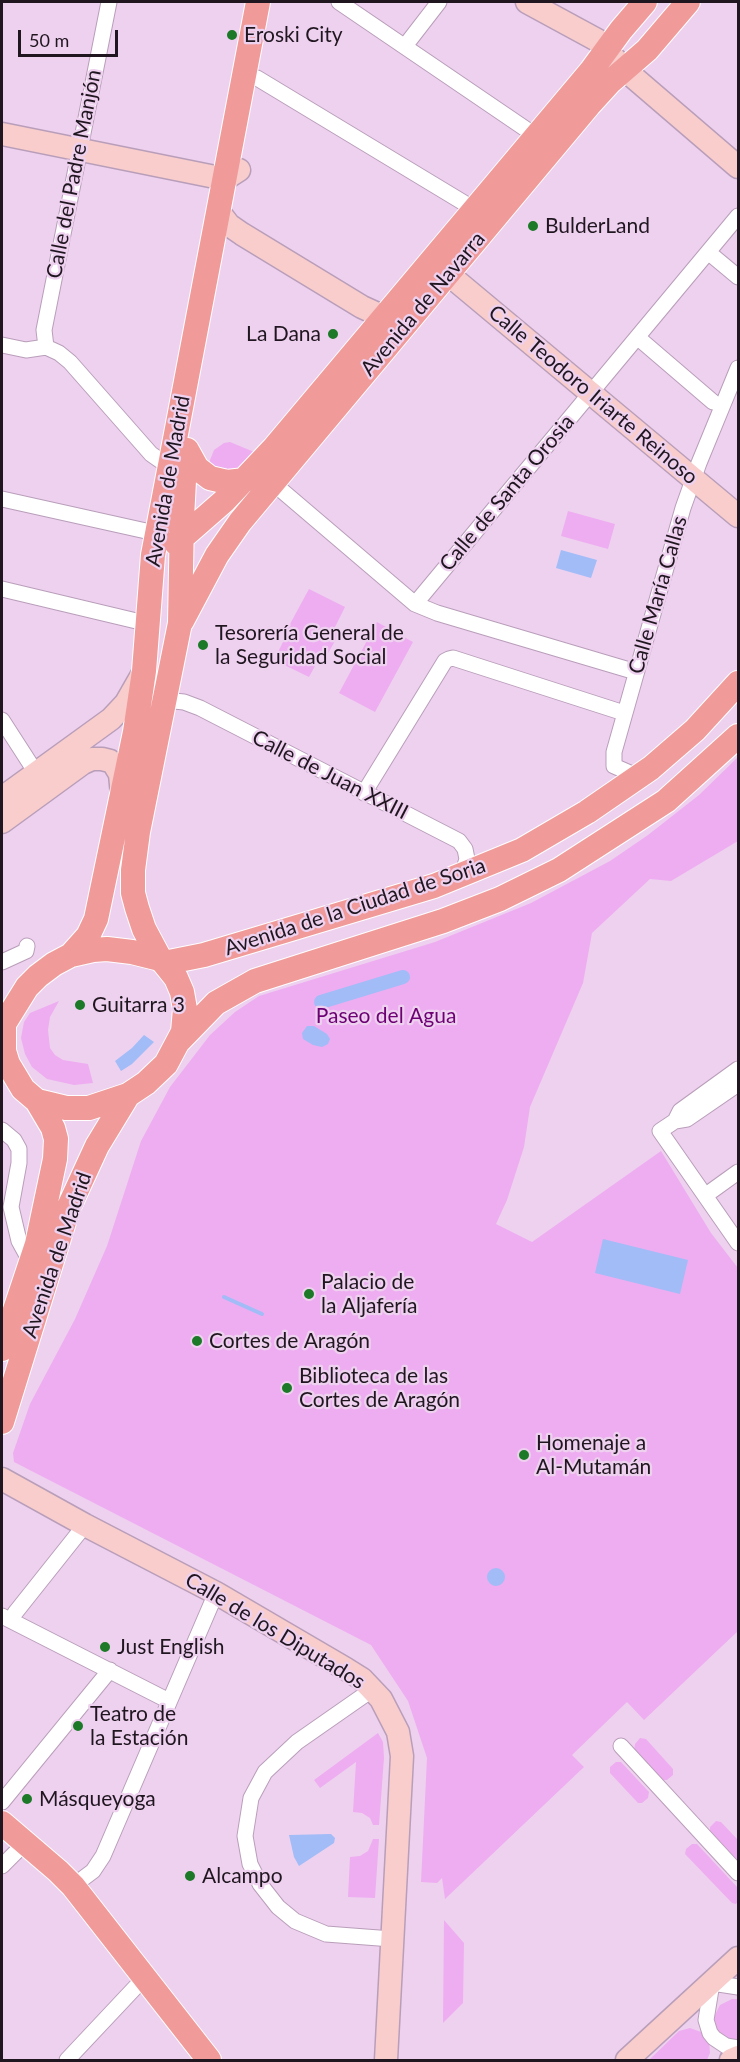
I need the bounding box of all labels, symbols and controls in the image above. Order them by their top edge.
scale bar [21,18,122,56]
place label: Eroski City [244,22,343,48]
marker: Eroski City [225,28,239,42]
text: 50 m [29,29,69,51]
street label: Calle del Padre Manjón [41,67,107,281]
place label: BulderLand [545,213,650,239]
marker: BulderLand [526,219,540,233]
street label: Avenida de Navarra [355,227,491,381]
street label: Calle Teodoro Iriarte Reinoso [483,300,703,490]
place label: La Dana [246,321,321,347]
marker: La Dana [326,327,340,341]
street label: Avenida de Madrid [141,393,195,569]
street label: Calle de Santa Orosia [434,410,580,576]
street label: Calle María Callas [623,513,693,677]
place label: Tesorería General de la Seguridad Social [215,620,404,670]
marker: Tesorería General de la Seguridad Social [196,638,210,652]
street label: Calle de Juan XXIII [248,725,412,825]
street label: Avenida de la Ciudad de Soria [221,853,489,961]
place label: Guitarra 3 [92,992,185,1018]
marker: Guitarra 3 [73,998,87,1012]
park label: Paseo del Agua [316,1003,456,1029]
street label: Avenida de Madrid [17,1169,97,1341]
place label: Palacio de la Aljafería [321,1269,417,1319]
marker: Palacio de la Aljafería [302,1287,316,1301]
place label: Cortes de Aragón [209,1328,370,1354]
marker: Cortes de Aragón [190,1334,204,1348]
place label: Biblioteca de las Cortes de Aragón [299,1363,460,1413]
marker: Biblioteca de las Cortes de Aragón [280,1381,294,1395]
place label: Homenaje a Al-Mutamán [536,1430,651,1480]
marker: Homenaje a Al-Mutamán [517,1448,531,1462]
street label: Calle de los Diputados [180,1567,370,1695]
place label: Just English [117,1634,225,1660]
marker: Just English [98,1640,112,1654]
place label: Teatro de la Estación [90,1701,188,1751]
marker: Teatro de la Estación [71,1719,85,1733]
place label: Másqueyoga [39,1786,156,1812]
marker: Másqueyoga [20,1792,34,1806]
place label: Alcampo [202,1863,283,1889]
marker: Alcampo [183,1869,197,1883]

